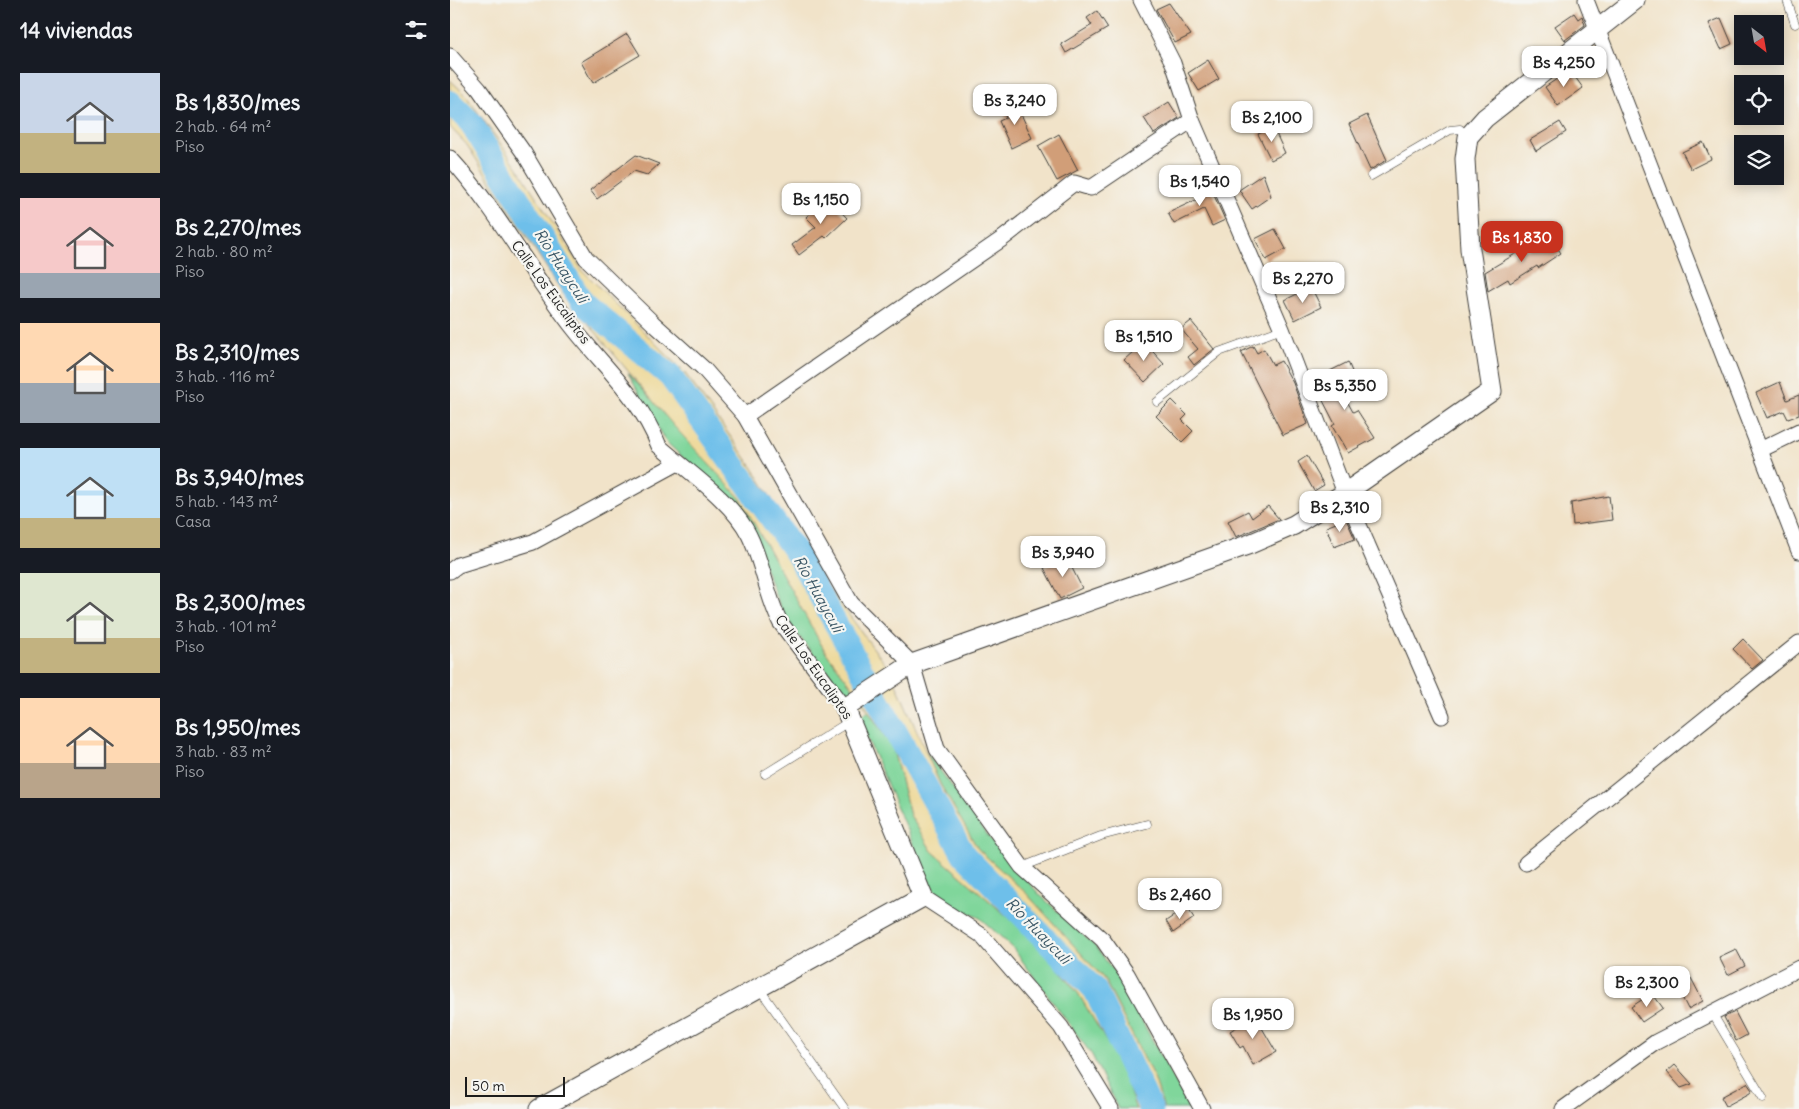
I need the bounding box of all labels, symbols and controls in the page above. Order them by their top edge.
north arrow [1734,15,1784,65]
map controls [1734,15,1784,185]
icon: filters [402,16,430,44]
text: 14 viviendas [20,17,133,44]
pin: Bs 4,250 [1512,46,1616,88]
text: Bs 4,250 [1533,52,1595,72]
button: locate [1734,75,1784,125]
pin: Bs 3,240 [963,84,1067,126]
text: Bs 1,830/mes [175,89,300,116]
text: Bs 3,240 [984,90,1046,110]
icon: home [60,93,120,153]
pin: Bs 2,100 [1220,100,1324,143]
text: Bs 2,100 [1242,107,1302,127]
text: 2 hab. · 64 m² [175,116,272,136]
button: layers [1734,135,1784,185]
text: Piso [175,136,204,156]
pin: Bs 1,540 [1148,164,1252,207]
text: Bs 1,540 [1170,171,1230,191]
pin: Bs 1,150 [769,182,873,225]
text: Bs 1,150 [793,189,849,209]
text: Bs 2,270/mes [175,214,301,241]
icon: home [60,218,120,278]
pin: Bs 1,830 [1470,220,1574,263]
water label: Río Huayculi [530,225,593,308]
text: Bs 1,830 [1492,227,1552,247]
street label: Calle Los Eucaliptos [507,237,595,347]
text: 2 hab. · 80 m² [175,241,273,261]
text: Piso [175,261,204,281]
pin: Bs 2,270 [1251,262,1355,304]
text: Bs 2,270 [1273,268,1333,288]
pin: Bs 1,510 [1092,320,1196,362]
text: Bs 1,510 [1115,326,1173,346]
text: Bs 2,310/mes [175,339,300,366]
icon: home [60,343,120,403]
text: 3 hab. · 116 m² [175,366,275,386]
pin: Bs 5,350 [1293,368,1397,411]
text: Bs 5,350 [1314,375,1376,395]
text: Piso [175,386,204,406]
text: Bs 3,940/mes [175,464,304,491]
icon: home [60,468,120,528]
pin: Bs 2,310 [1288,490,1392,533]
text: 5 hab. · 143 m² [175,491,278,511]
text: Bs 2,310 [1310,497,1370,517]
text: Casa [175,511,211,531]
pin: Bs 3,940 [1011,536,1115,578]
text: Bs 3,940 [1032,542,1095,562]
water label: Río Huayculi [790,552,848,637]
text: Bs 2,300/mes [175,589,305,616]
icon: home [60,593,120,653]
street label: Calle Los Eucaliptos [771,611,857,723]
text: 3 hab. · 101 m² [175,616,277,636]
text: Piso [175,636,204,656]
text: Bs 1,950/mes [175,714,300,741]
icon: home [60,718,120,778]
text: 3 hab. · 83 m² [175,741,272,761]
text: Piso [175,761,204,781]
pin: Bs 2,460 [1128,878,1232,920]
text: Bs 2,460 [1149,884,1211,904]
water label: Río Huayculi [1002,894,1076,969]
pin: Bs 2,300 [1595,966,1699,1008]
text: Bs 2,300 [1615,972,1679,992]
pin: Bs 1,950 [1201,998,1305,1040]
text: Bs 1,950 [1223,1004,1283,1024]
scale bar [465,1074,565,1097]
text: 50 m [472,1077,505,1095]

